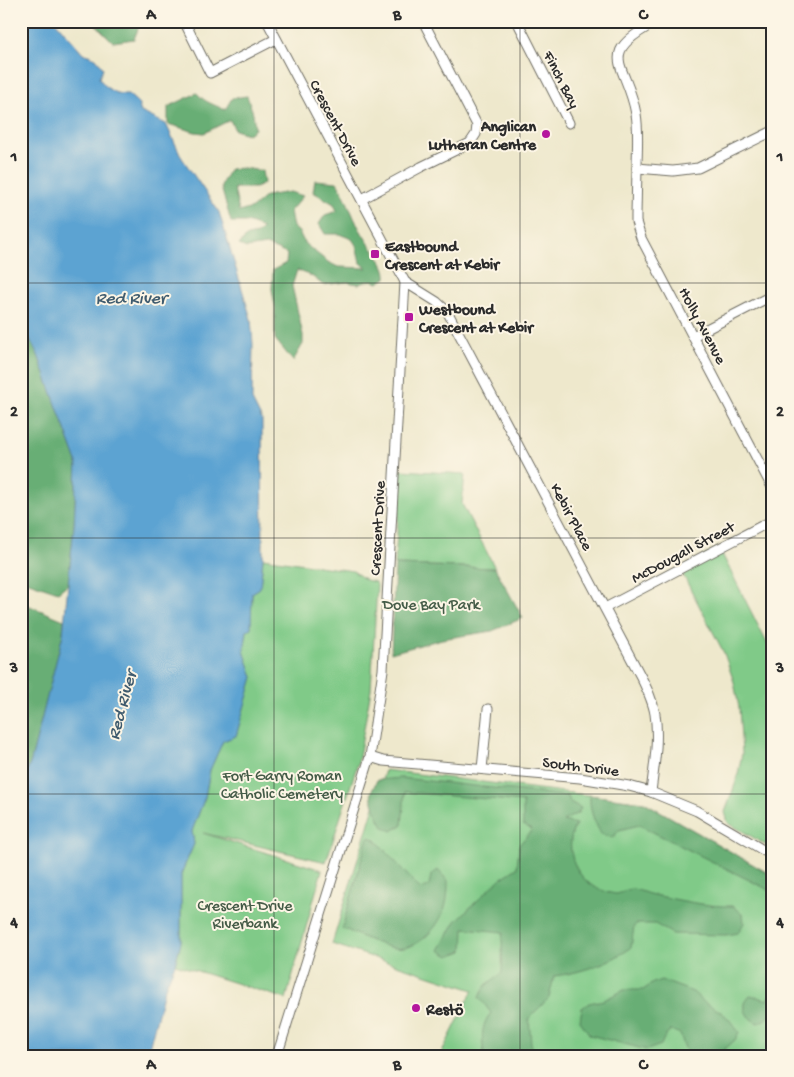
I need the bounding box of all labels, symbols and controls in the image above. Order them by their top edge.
text: A [145,7,157,26]
text: B [392,7,402,26]
text: C [638,7,649,26]
street label: Finch Bay [537,48,582,113]
street label: Crescent Drive [303,77,365,171]
place label: Anglican Lutheran Centre [428,119,537,156]
marker: Anglican Lutheran Centre [540,128,552,140]
text: 1 [10,149,17,168]
text: 1 [776,149,783,168]
place label: Eastbound Crescent at Kebir [384,239,501,276]
marker: Eastbound Crescent at Kebir [369,248,381,260]
street label: Holly Avenue [673,285,729,369]
water label: Red River [96,289,170,310]
place label: Westbound Crescent at Kebir [418,302,535,339]
marker: Westbound Crescent at Kebir [403,311,415,323]
text: 2 [10,404,18,423]
text: 2 [776,404,784,423]
street label: Crescent Drive [368,480,392,576]
street label: Kebir Place [544,481,596,555]
street label: McDougall Street [629,518,740,589]
park label: Dove Bay Park [381,597,481,616]
text: 3 [9,660,18,679]
text: 3 [775,660,784,679]
water label: Red River [104,665,144,742]
street label: South Drive [541,754,621,783]
park label: Fort Garry Roman Catholic Cemetery [221,768,343,805]
park label: Crescent Drive Riverbank [198,898,293,935]
text: 4 [9,915,18,934]
text: 4 [775,915,784,934]
marker: Restö [410,1002,422,1014]
place label: Restö [425,1002,464,1021]
text: A [145,1057,157,1076]
text: B [392,1057,402,1076]
text: C [638,1057,649,1076]

